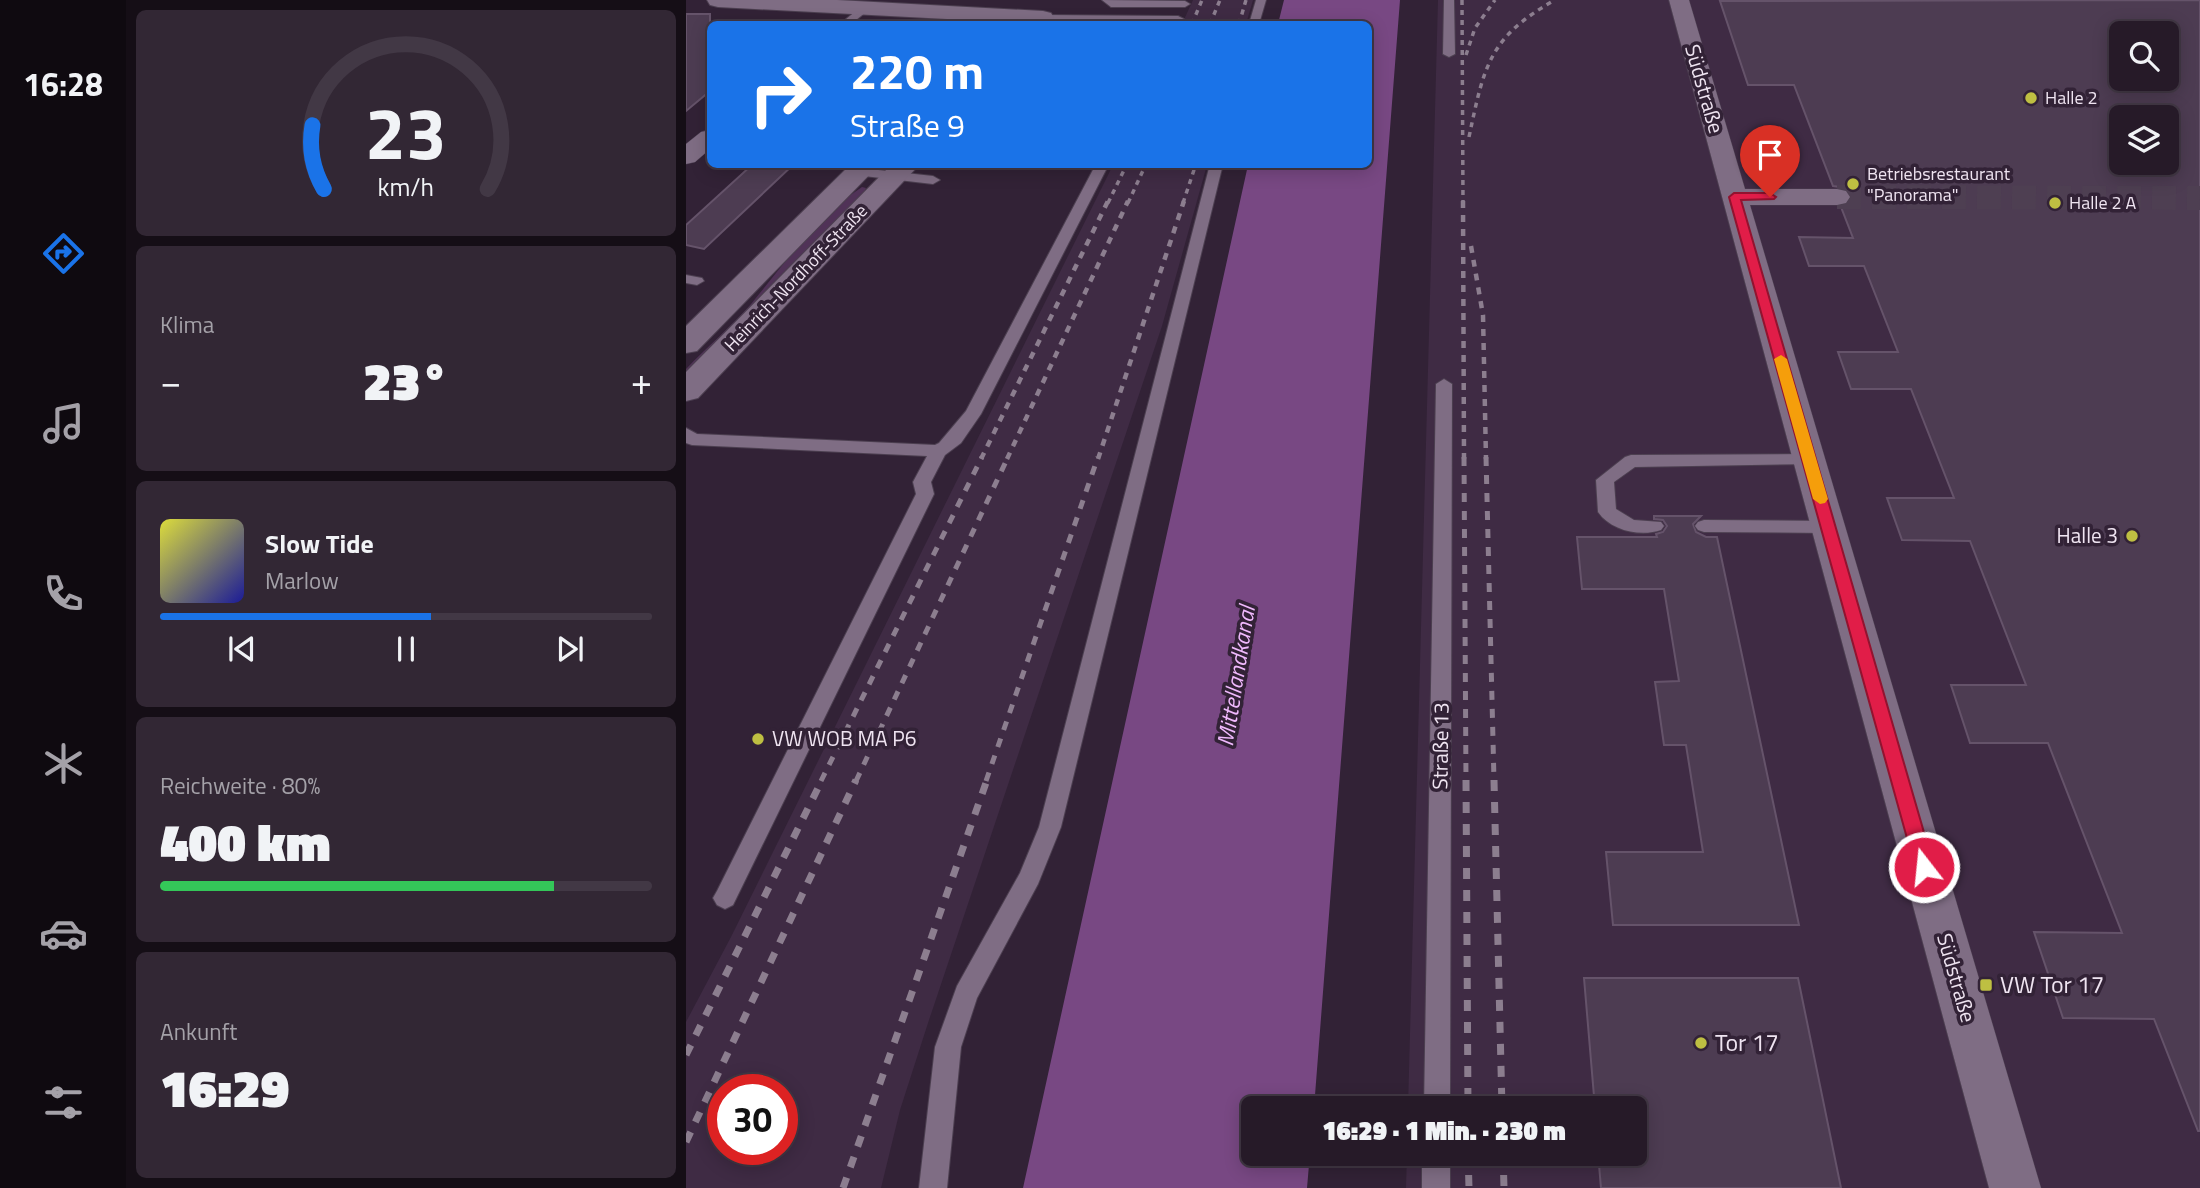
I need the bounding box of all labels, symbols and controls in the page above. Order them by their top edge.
map controls [2109,21,2179,175]
button: search [2109,21,2179,91]
text: 220 m [850,33,984,108]
street label: Südstraße [1677,40,1733,137]
icon: right [735,49,826,140]
text: 16:28 [23,60,103,108]
text: 23 [365,77,447,187]
place label: Halle 2 [2045,84,2098,111]
marker: Halle 2 [2023,90,2039,106]
text: Straße 9 [850,101,965,149]
button: layers [2109,105,2179,175]
pin [1740,125,1800,197]
icon: arrive [1751,136,1789,174]
place label: Betriebsrestaurant "Panorama" [1867,160,2011,208]
text: km/h [378,168,434,206]
marker: Betriebsrestaurant "Panorama" [1845,176,1861,192]
place label: Halle 2 A [2069,189,2137,216]
marker: Halle 2 A [2047,195,2063,211]
street label: Heinrich-Nordhoff-Straße [718,198,873,357]
icon: directions [39,229,88,278]
text: Klima [160,307,214,342]
text: 23° [363,341,449,420]
text: − [160,352,181,410]
text: + [631,352,652,410]
icon: music [39,399,88,448]
place label: Halle 3 [2057,519,2118,551]
text: Slow Tide [265,524,374,563]
marker: Halle 3 [2124,528,2140,544]
text: Marlow [265,563,339,598]
icon: phone [39,569,88,618]
water label: Mittellandkanal [1207,600,1264,749]
icon: previous [223,630,261,668]
icon: pause [387,630,425,668]
icon: next [551,630,589,668]
street label: Straße 13 [1423,702,1457,790]
place label: VW WOB MA P6 [772,722,916,754]
marker: VW WOB MA P6 [750,731,766,747]
icon: climate [39,739,88,788]
text: Reichweite · 80% [160,768,320,803]
text: 400 km [160,802,331,881]
position arrow [1887,830,1961,904]
icon: car [39,909,88,958]
street label: Südstraße [1929,929,1985,1026]
place label: VW Tor 17 [2000,966,2104,1002]
marker: VW Tor 17 [1978,977,1994,993]
text: Ankunft [160,1014,237,1049]
place label: Tor 17 [1715,1024,1779,1060]
marker: Tor 17 [1693,1035,1709,1051]
text: 16:29 [160,1048,289,1127]
speed limit sign: 30 [707,1074,798,1165]
icon: filters [39,1078,88,1127]
text: 16:29 · 1 Min. · 230 m [1322,1111,1566,1150]

